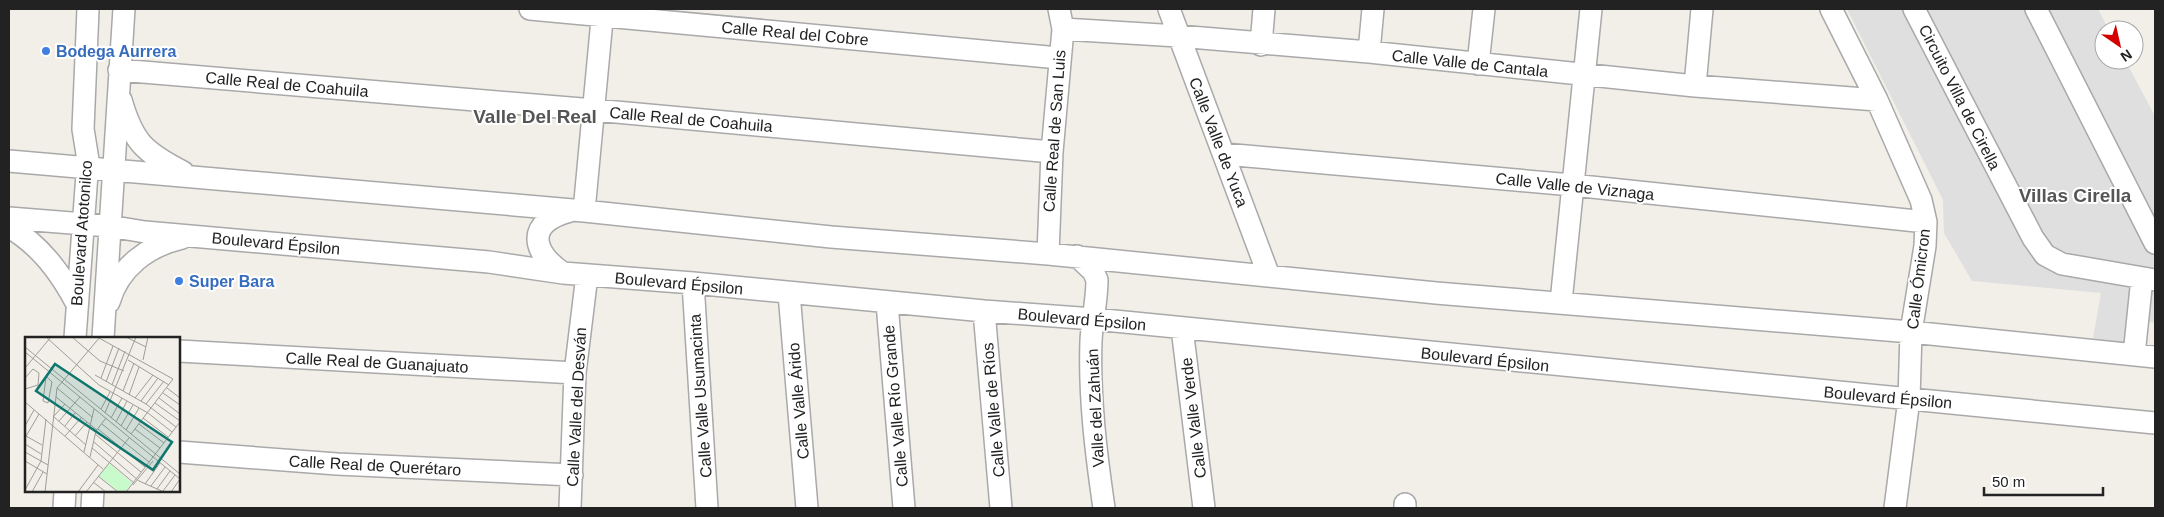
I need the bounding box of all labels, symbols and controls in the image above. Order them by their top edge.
street label: Calle Real del Cobre [721,19,869,48]
north arrow [2094,20,2144,70]
street label: Circuito Villa de Cirella [1916,22,2004,173]
place label: Bodega Aurrera [56,43,176,60]
marker: Bodega Aurrera [40,45,52,57]
text: N [2118,46,2135,65]
street label: Calle Valle de Cantala [1391,47,1549,80]
street label: Calle Real de San Luis [1040,49,1069,213]
street label: Calle Real de Coahuila [205,69,369,100]
street label: Calle Valle de Yuca [1186,75,1251,209]
street label: Calle Real de Coahuila [609,104,773,135]
district label: Valle Del Real [473,106,597,127]
street label: Boulevard Atotonilco [68,160,95,306]
street label: Calle Valle de Viznaga [1495,170,1655,203]
district label: Villas Cirella [2019,185,2132,206]
street label: Boulevard Épsilon [211,228,341,258]
street label: Calle Ómicron [1903,228,1933,330]
street label: Boulevard Épsilon [614,268,744,298]
place label: Super Bara [189,273,274,290]
marker: Super Bara [173,275,185,287]
street label: Boulevard Épsilon [1017,304,1147,334]
street label: Calle Valle Usumacinta [686,313,715,478]
street label: Calle Valle Río Grande [880,324,911,488]
street label: Calle Valle del Desván [564,327,589,487]
inset map [25,337,180,492]
street label: Calle Valle Árido [784,342,812,460]
street label: Calle Valle de Ríos [979,342,1008,478]
street label: Boulevard Épsilon [1420,343,1550,375]
street label: Valle del Zahuán [1084,348,1107,468]
street label: Calle Real de Guanajuato [285,349,469,376]
street label: Calle Valle Verde [1178,356,1209,479]
street label: Boulevard Épsilon [1823,382,1953,412]
street label: Calle Real de Querétaro [288,452,462,479]
scale bar [1984,464,2103,496]
text: 50 m [1992,473,2025,490]

